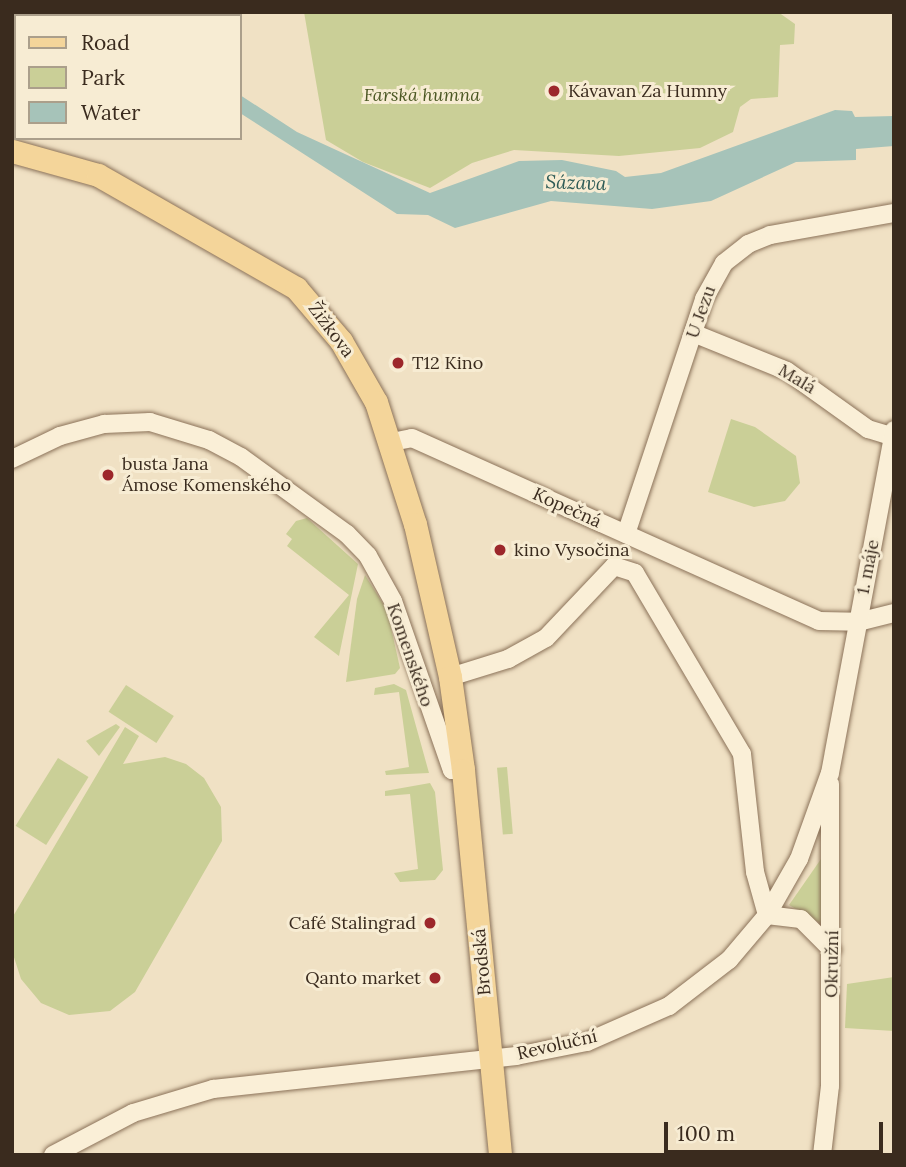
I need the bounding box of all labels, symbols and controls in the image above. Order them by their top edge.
legend [14,14,242,140]
text: Road [81,29,130,56]
text: Park [81,64,125,91]
place label: Kávavan Za Humny [568,80,727,102]
marker: Kávavan Za Humny [546,83,562,99]
park label: Farská humna [364,84,480,106]
text: Water [81,99,140,126]
water label: Sázava [545,171,607,195]
street label: U Jezu [682,283,720,341]
street label: Žižkova [303,298,359,362]
place label: T12 Kino [412,352,483,374]
marker: T12 Kino [390,355,406,371]
street label: Malá [774,359,820,399]
place label: busta Jana Ámose Komenského [122,454,291,496]
marker: busta Jana Ámose Komenského [100,467,116,483]
street label: Kopečná [529,483,605,533]
street label: 1. máje [852,538,884,596]
place label: kino Vysočina [514,539,630,561]
marker: kino Vysočina [492,542,508,558]
street label: Komenského [382,600,438,710]
place label: Café Stalingrad [289,912,416,934]
marker: Café Stalingrad [422,915,438,931]
street label: Brodská [468,928,496,996]
street label: Okružní [821,930,843,998]
place label: Qanto market [305,967,421,989]
marker: Qanto market [427,970,443,986]
street label: Revoluční [515,1025,599,1065]
scale bar [668,1108,887,1152]
text: 100 m [677,1120,735,1147]

